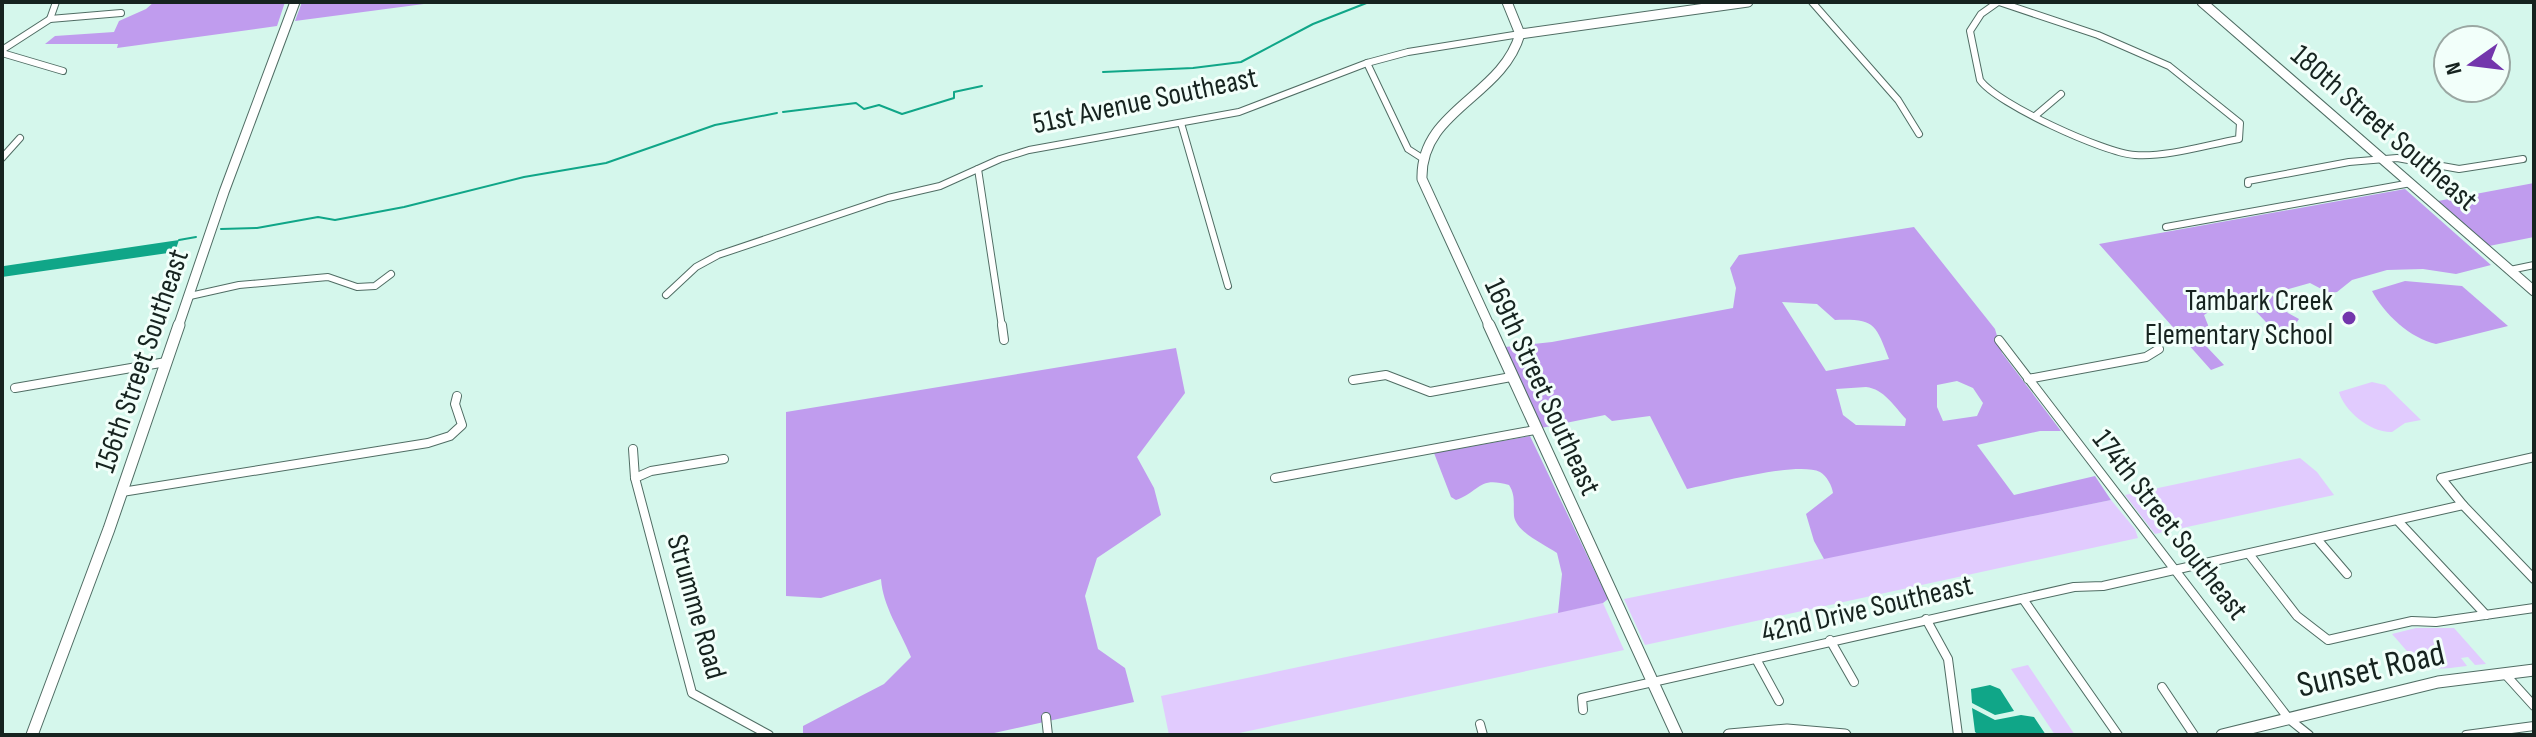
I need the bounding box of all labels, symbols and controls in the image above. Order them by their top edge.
north arrow [2432,24,2512,104]
street label: 180th Street Southeast [2283,37,2485,219]
street label: 51st Avenue Southeast [1029,60,1261,142]
text: N [2440,60,2469,77]
street label: 156th Street Southeast [87,245,197,477]
street label: 169th Street Southeast [1476,273,1608,501]
place label: Tambark Creek Elementary School [2145,283,2334,353]
marker: Tambark Creek Elementary School [2340,309,2358,327]
street label: 174th Street Southeast [2085,423,2255,627]
street label: Strumme Road [658,531,734,683]
street label: 42nd Drive Southeast [1758,567,1976,651]
street label: Sunset Road [2293,632,2449,708]

